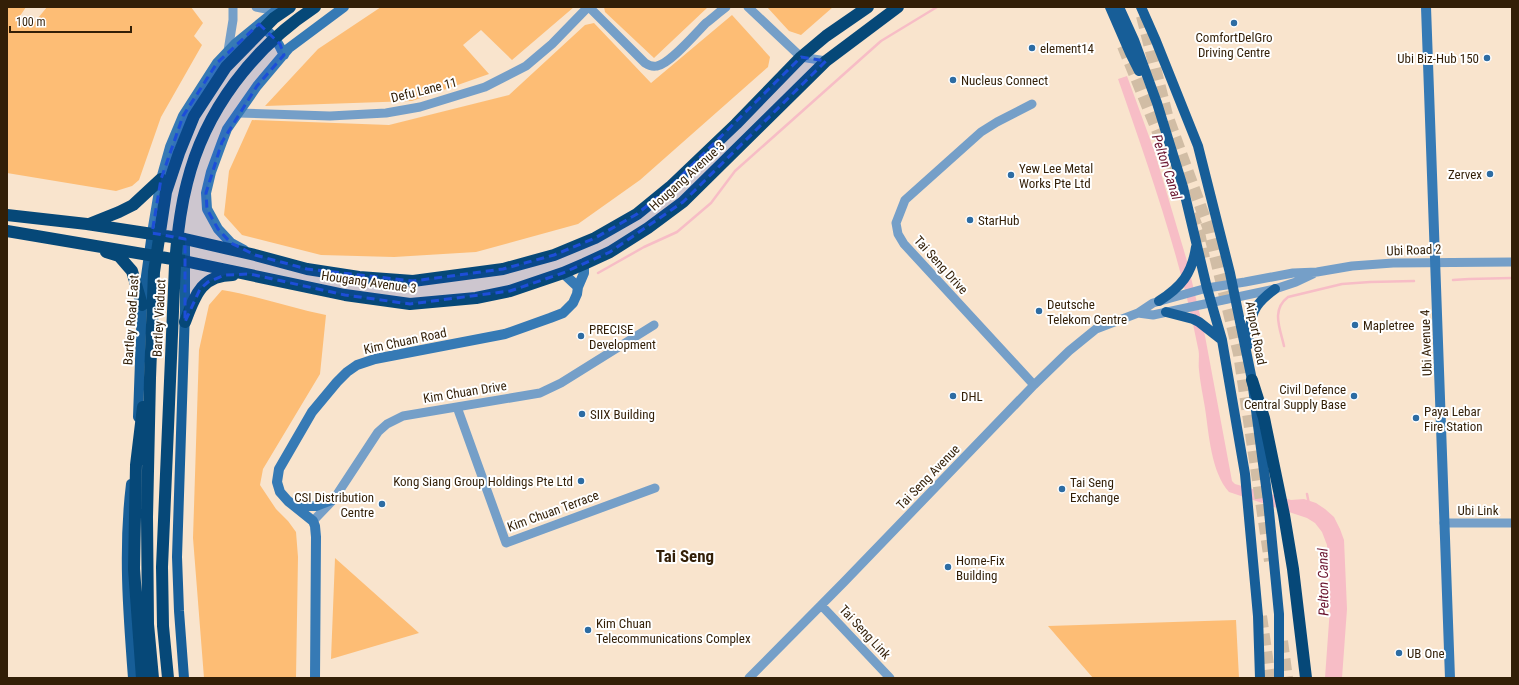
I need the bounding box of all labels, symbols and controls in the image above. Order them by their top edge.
scale bar [10,8,131,34]
text: 100 m [16,15,46,29]
marker: ComfortDelGro Driving Centre [1229,18,1239,28]
place label: ComfortDelGro Driving Centre [1196,30,1272,60]
place label: element14 [1040,41,1095,56]
marker: element14 [1027,43,1037,53]
place label: Ubi Biz-Hub 150 [1397,51,1479,66]
marker: Ubi Biz-Hub 150 [1482,53,1492,63]
place label: Nucleus Connect [961,73,1048,88]
street label: Defu Lane 11 [389,75,459,105]
marker: Nucleus Connect [948,75,958,85]
water label: Pelton Canal [1149,132,1185,203]
street label: Hougang Avenue 3 [646,138,728,214]
place label: Yew Lee Metal Works Pte Ltd [1019,161,1093,191]
place label: Zervex [1448,167,1482,182]
marker: Zervex [1485,169,1495,179]
marker: Yew Lee Metal Works Pte Ltd [1006,170,1016,180]
place label: StarHub [978,213,1020,228]
marker: StarHub [965,215,975,225]
street label: Tai Seng Drive [911,233,971,297]
street label: Ubi Road 2 [1386,242,1442,258]
street label: Hougang Avenue 3 [320,268,418,296]
street label: Bartley Road East [120,274,142,366]
street label: Bartley Viaduct [149,279,169,357]
place label: Deutsche Telekom Centre [1047,297,1127,327]
street label: Airport Road [1242,300,1270,366]
marker: Deutsche Telekom Centre [1034,306,1044,316]
street label: Ubi Avenue 4 [1417,309,1435,376]
place label: Mapletree [1363,318,1414,333]
marker: Mapletree [1350,320,1360,330]
place label: PRECISE Development [589,322,656,352]
street label: Kim Chuan Road [362,325,448,357]
marker: PRECISE Development [576,331,586,341]
street label: Kim Chuan Drive [422,378,508,406]
place label: Civil Defence Central Supply Base [1244,382,1346,412]
place label: DHL [961,389,983,404]
marker: DHL [948,391,958,401]
marker: Civil Defence Central Supply Base [1349,391,1359,401]
place label: Paya Lebar Fire Station [1424,404,1483,434]
place label: SIIX Building [590,407,655,422]
marker: SIIX Building [577,409,587,419]
marker: Paya Lebar Fire Station [1411,413,1421,423]
street label: Tai Seng Avenue [893,442,963,512]
place label: Kong Siang Group Holdings Pte Ltd [393,474,573,489]
place label: Tai Seng Exchange [1070,475,1119,505]
marker: Kong Siang Group Holdings Pte Ltd [576,476,586,486]
marker: Tai Seng Exchange [1057,484,1067,494]
street label: Kim Chuan Terrace [505,487,601,535]
place label: CSI Distribution Centre [294,490,374,520]
marker: CSI Distribution Centre [377,499,387,509]
street label: Ubi Link [1458,503,1499,518]
district label: Tai Seng [656,546,714,566]
water label: Pelton Canal [1314,547,1332,616]
place label: Home-Fix Building [956,553,1005,583]
marker: Home-Fix Building [943,562,953,572]
street label: Tai Seng Link [836,602,894,662]
place label: Kim Chuan Telecommunications Complex [596,616,751,646]
marker: Kim Chuan Telecommunications Complex [583,625,593,635]
place label: UB One [1407,646,1445,661]
marker: UB One [1394,648,1404,658]

